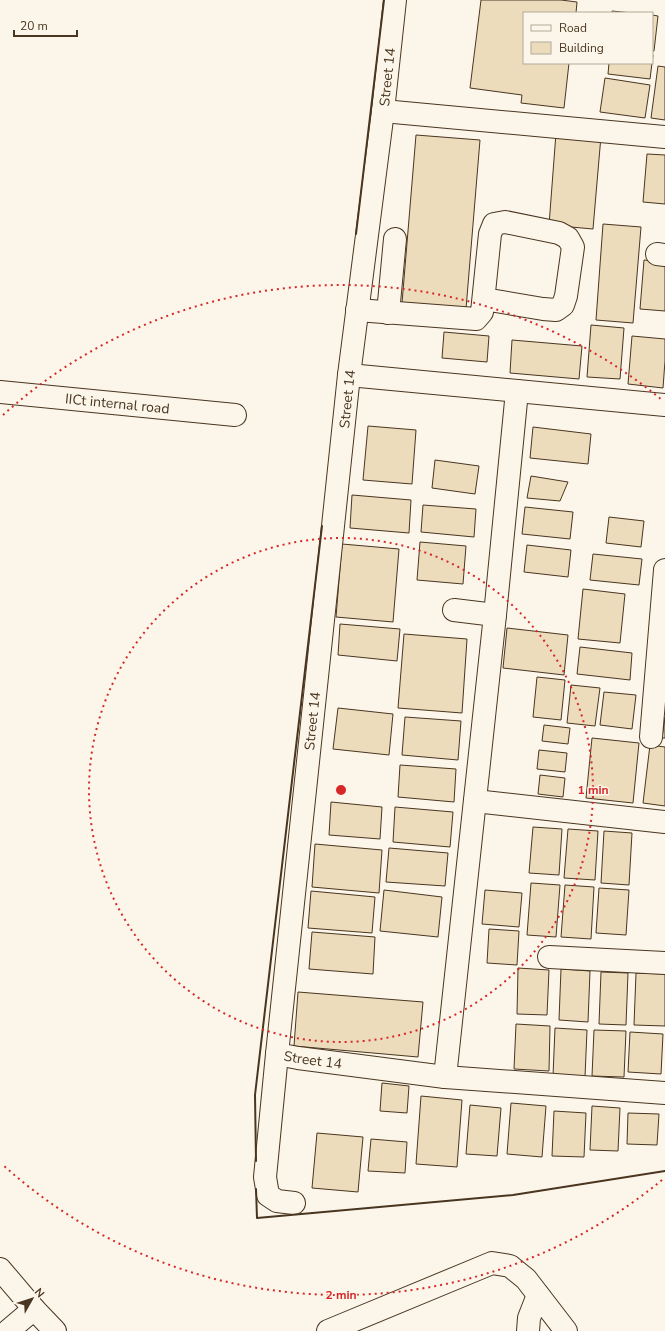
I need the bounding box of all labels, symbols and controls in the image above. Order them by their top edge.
scale bar [14,12,77,38]
legend [523,12,653,64]
text: 20 m [20,18,48,34]
text: Road [559,20,587,36]
text: Building [559,40,604,56]
street label: Street 14 [375,47,400,107]
street label: Street 14 [335,369,360,429]
street label: IICt internal road [64,389,171,419]
street label: Street 14 [300,691,325,751]
text: 1 min [577,782,609,798]
centre of rings [334,783,348,797]
street label: Street 14 [282,1046,343,1074]
north arrow [12,1279,52,1319]
text: N [31,1285,48,1301]
text: 2 min [325,1287,357,1303]

